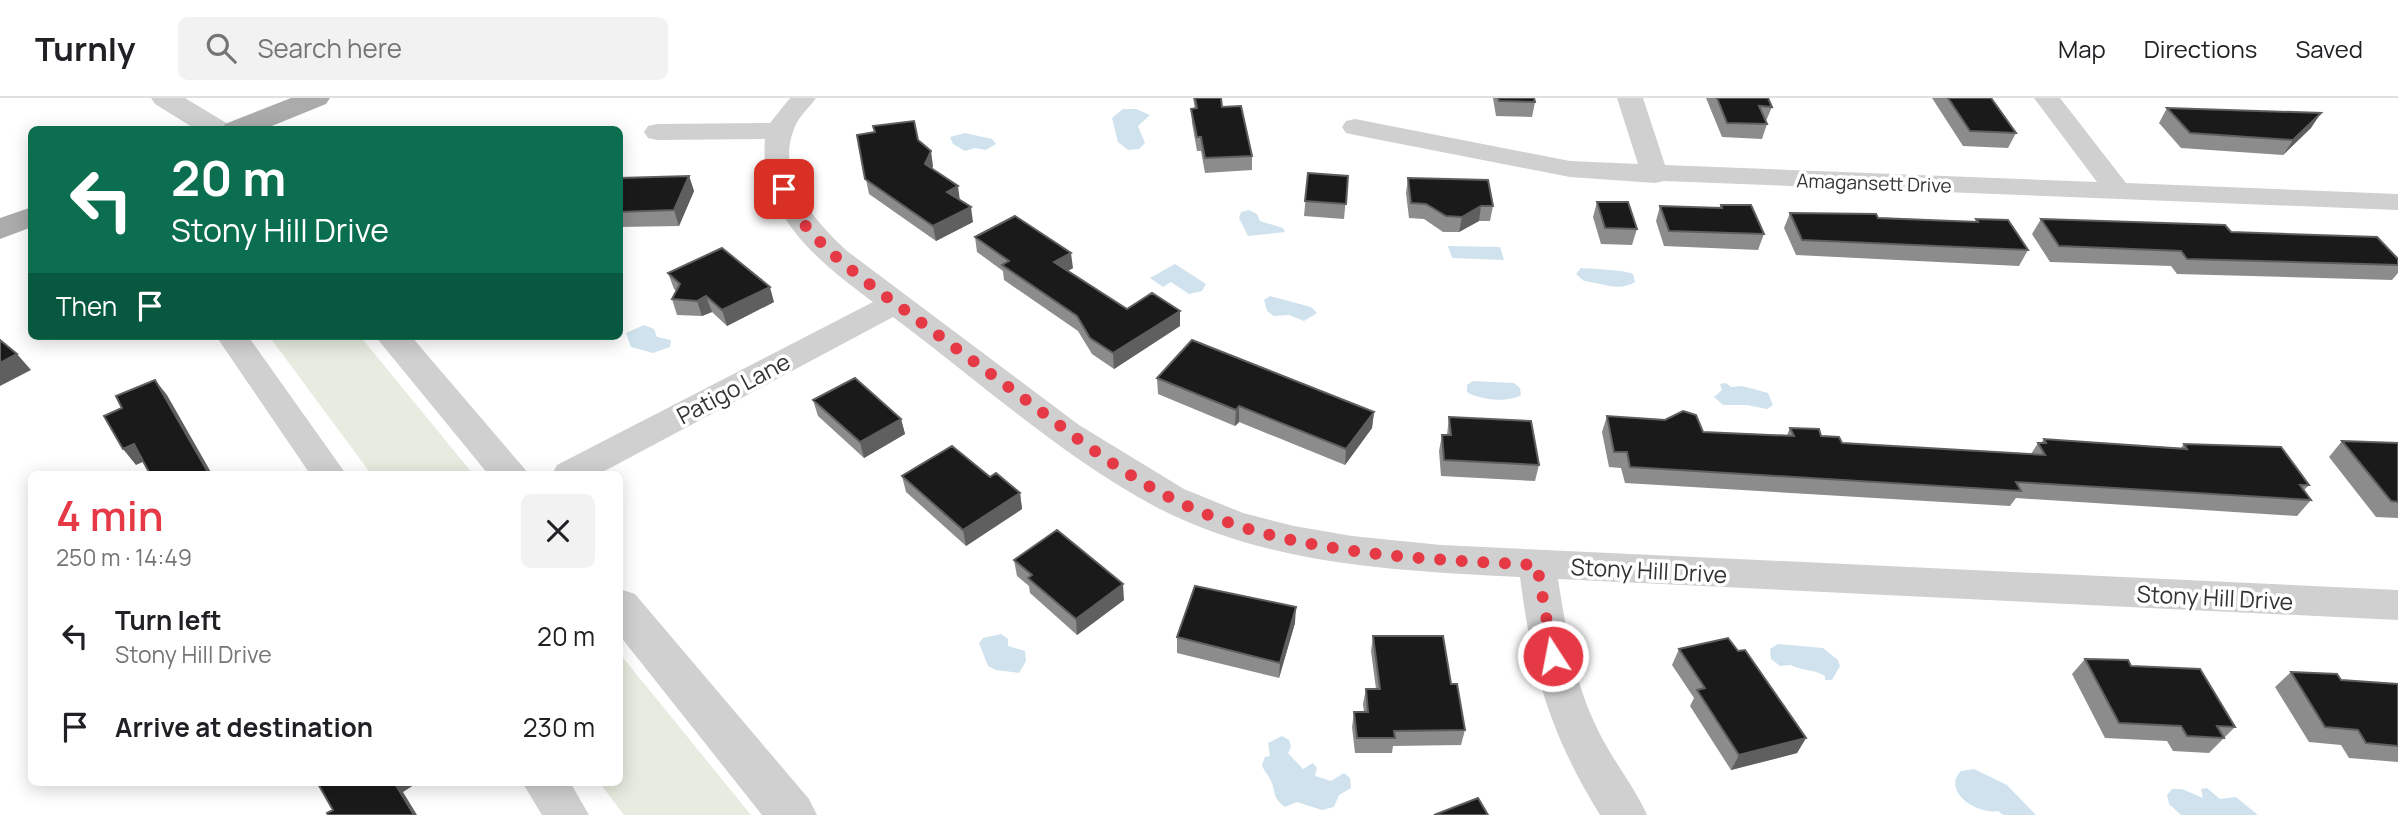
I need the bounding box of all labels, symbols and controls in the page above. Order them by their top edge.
search box [178,17,668,80]
text: Turnly [35,26,136,71]
icon: search [202,29,240,67]
text: Search here [258,30,402,66]
text: Map [2058,32,2106,65]
text: Directions [2144,32,2257,65]
text: Saved [2295,32,2363,65]
text: 20 m [171,144,286,211]
icon: left [56,154,147,245]
pin [754,159,814,219]
street label: Amagansett Drive [1796,167,1952,199]
icon: arrive [765,170,803,208]
text: Stony Hill Drive [171,208,389,252]
icon: arrive [131,287,169,325]
text: Then [56,288,117,324]
street label: Patigo Lane [671,345,795,431]
text: 4 min [56,486,164,544]
button: close [521,494,595,568]
text: 250 m · 14:49 [56,541,192,573]
street label: Stony Hill Drive [1570,550,1728,590]
street label: Stony Hill Drive [2136,577,2294,617]
text: Turn left [115,602,222,638]
icon: left [56,617,94,655]
text: 20 m [537,618,595,654]
position arrow [1516,619,1590,693]
text: Stony Hill Drive [115,638,272,670]
icon: arrive [56,708,94,746]
text: Arrive at destination [115,709,373,745]
text: 230 m [523,709,595,745]

